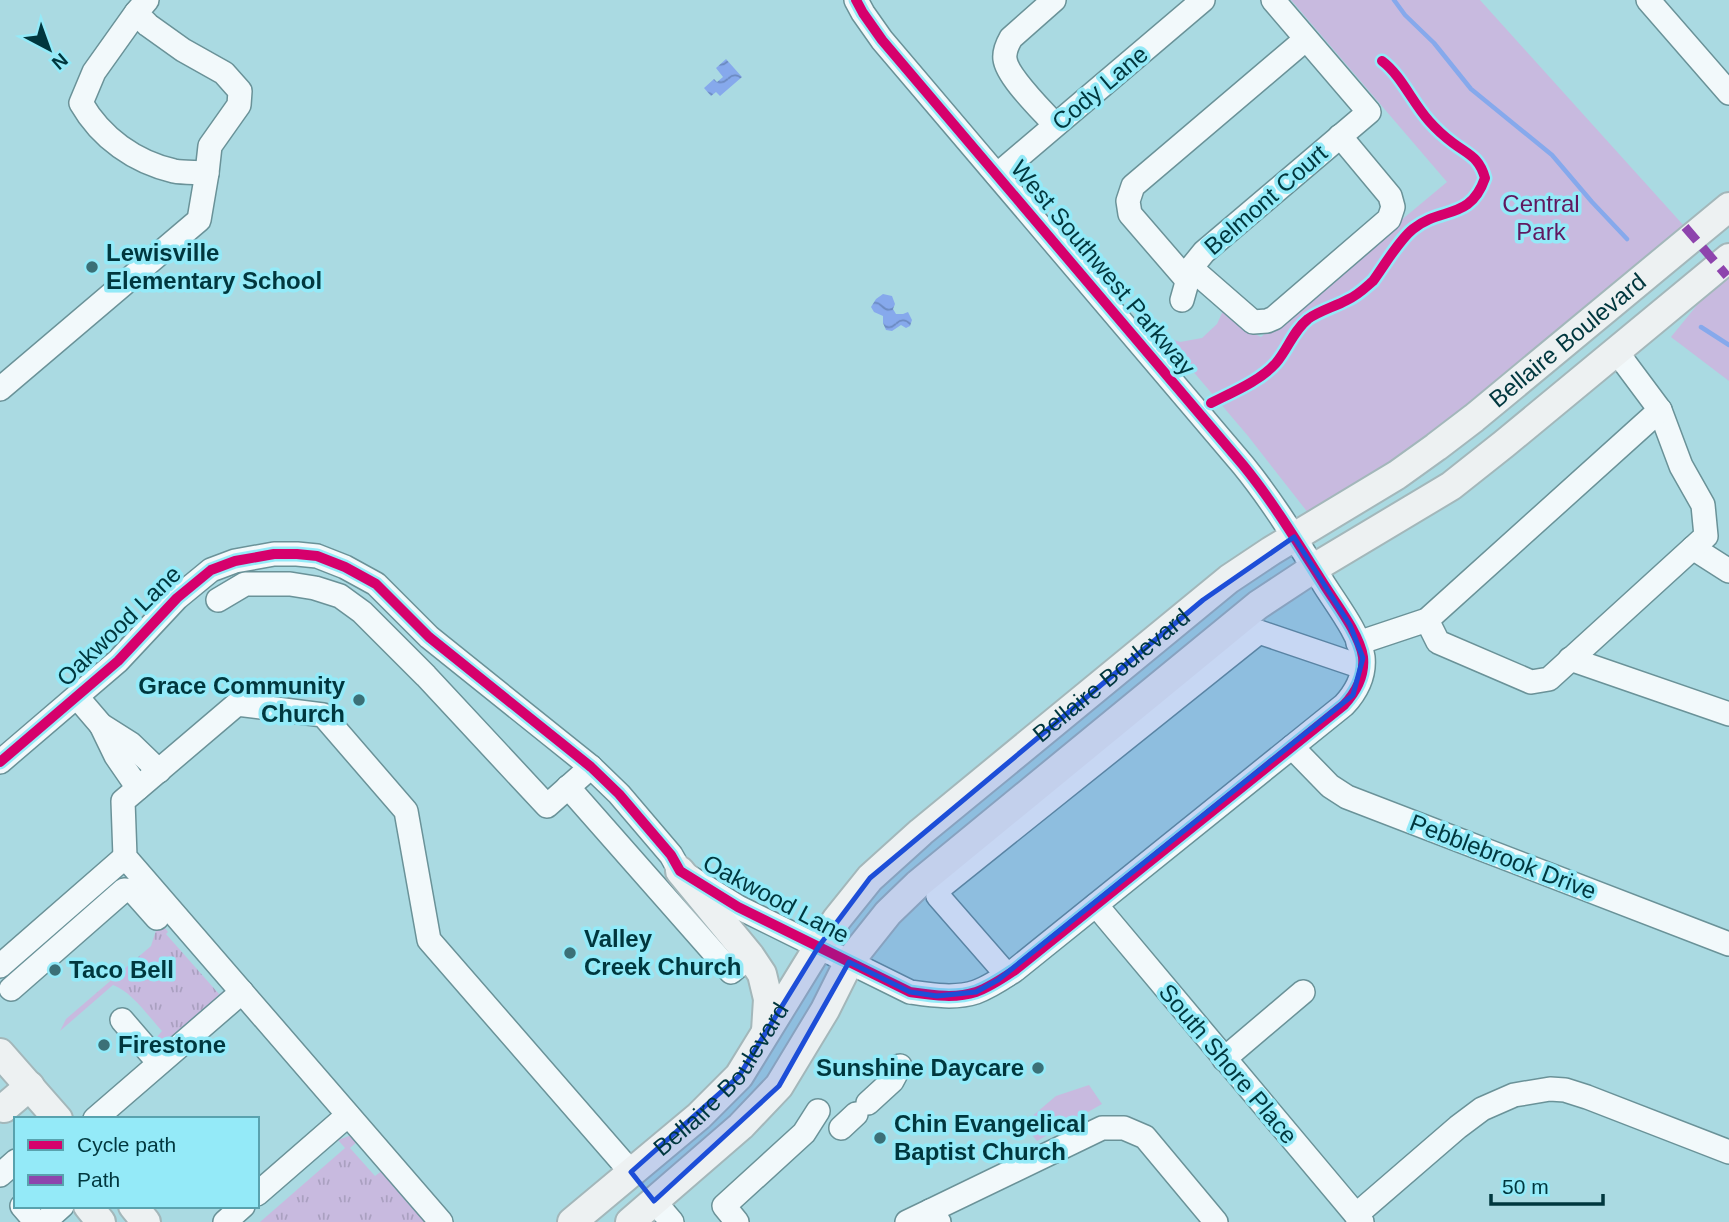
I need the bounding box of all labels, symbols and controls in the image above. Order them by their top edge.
north arrow [14,14,84,84]
street label: Cody Lane [1047,40,1153,135]
text: N [48,49,72,74]
street label: Belmont Court [1199,139,1333,260]
street label: West Southwest Parkway [1006,155,1201,380]
park label: Central Park [1502,190,1580,245]
place label: Lewisville Elementary School [106,239,322,294]
marker: Lewisville Elementary School [84,259,100,275]
street label: Bellaire Boulevard [1484,268,1651,413]
street label: Oakwood Lane [51,560,186,691]
street label: Bellaire Boulevard [1027,603,1195,747]
place label: Grace Community Church [138,672,346,727]
marker: Grace Community Church [351,692,367,708]
street label: Pebblebrook Drive [1406,809,1600,905]
street label: Oakwood Lane [699,849,854,948]
place label: Valley Creek Church [584,925,741,980]
marker: Valley Creek Church [562,945,578,961]
place label: Taco Bell [69,956,174,983]
marker: Taco Bell [47,962,63,978]
street label: South Shore Place [1154,978,1303,1149]
street label: Bellaire Boulevard [648,998,794,1161]
place label: Firestone [118,1031,226,1058]
marker: Firestone [96,1037,112,1053]
place label: Sunshine Daycare [816,1054,1024,1081]
marker: Sunshine Daycare [1030,1060,1046,1076]
place label: Chin Evangelical Baptist Church [894,1110,1086,1165]
legend [14,1117,259,1208]
marker: Chin Evangelical Baptist Church [872,1130,888,1146]
text: Cycle path [77,1133,176,1156]
scale bar [1491,1162,1603,1206]
text: Path [77,1168,120,1191]
text: 50 m [1502,1175,1549,1198]

